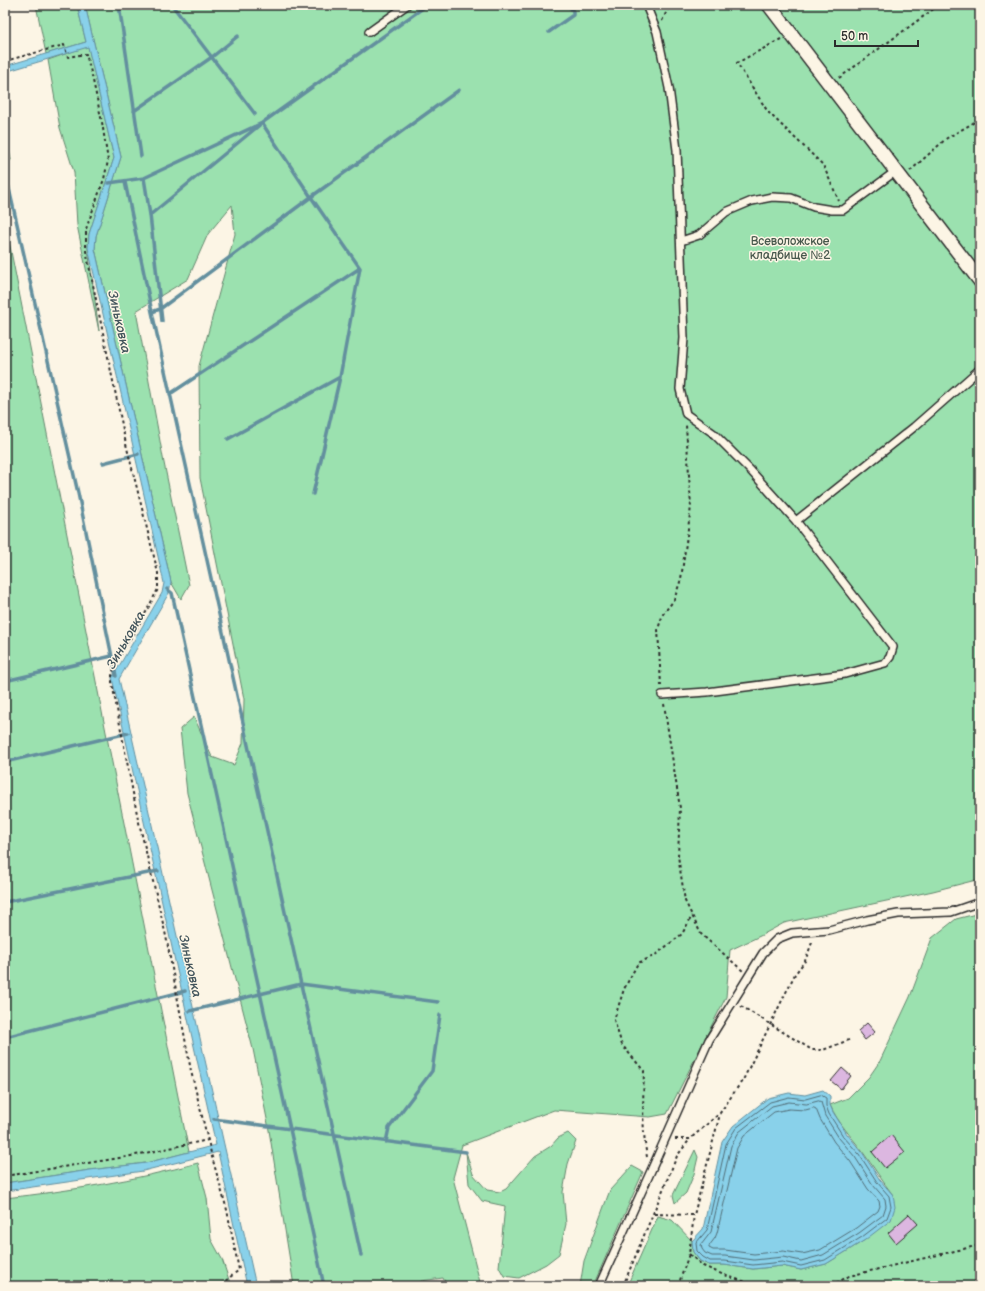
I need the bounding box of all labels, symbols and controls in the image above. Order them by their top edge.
scale bar [835,22,918,48]
text: 50 m [841,29,868,44]
park label: Всеволожское кладбище №2 [750,234,830,263]
water label: Зиньковка [104,289,134,355]
water label: Зиньковка [103,608,149,672]
water label: Зиньковка [175,933,205,999]

